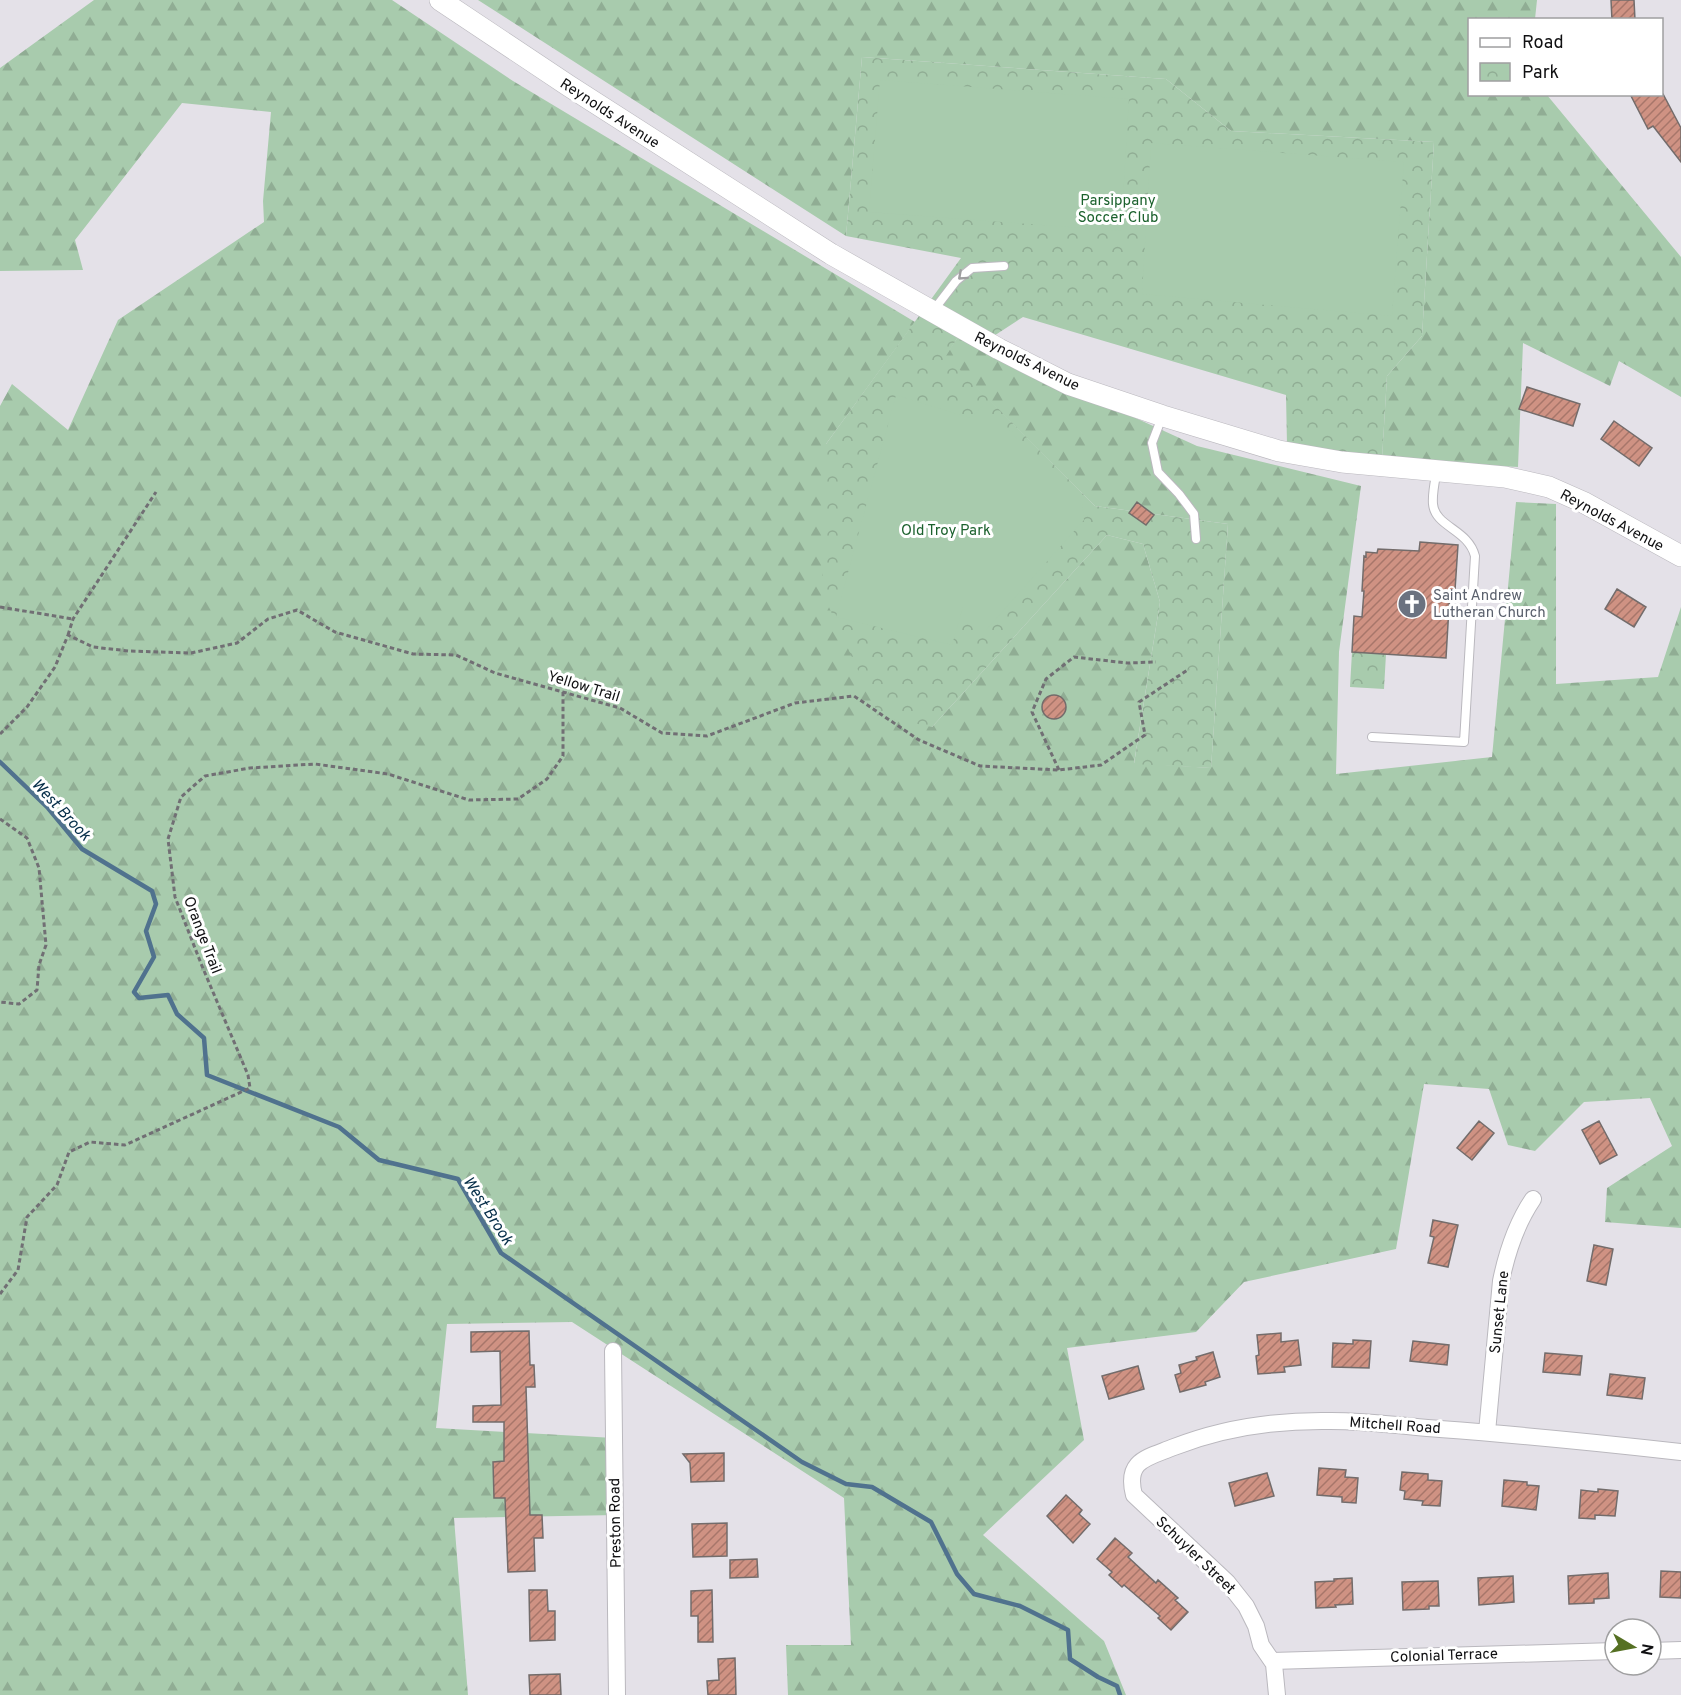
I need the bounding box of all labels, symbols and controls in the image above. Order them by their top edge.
legend [1468,18,1663,96]
text: Road [1522,32,1564,55]
text: Park [1522,62,1559,85]
street label: Reynolds Avenue [556,75,663,154]
park label: Parsippany Soccer Club [1078,192,1158,228]
one-way arrow [958,269,969,280]
street label: Reynolds Avenue [971,329,1082,396]
street label: Reynolds Avenue [1556,486,1667,557]
park label: Old Troy Park [901,522,991,541]
place label: Saint Andrew Lutheran Church [1433,587,1546,623]
church icon: Saint Andrew Lutheran Church [1396,588,1428,620]
street label: Yellow Trail [545,667,622,707]
water label: West Brook [27,775,95,846]
street label: Orange Trail [178,894,225,977]
water label: West Brook [458,1173,517,1250]
street label: Sunset Lane [1487,1270,1514,1355]
street label: Mitchell Road [1348,1414,1441,1439]
street label: Preston Road [606,1478,627,1568]
street label: Schuyler Street [1151,1513,1239,1599]
north arrow [1603,1617,1663,1677]
text: N [1635,1642,1657,1657]
street label: Colonial Terrace [1390,1645,1498,1668]

